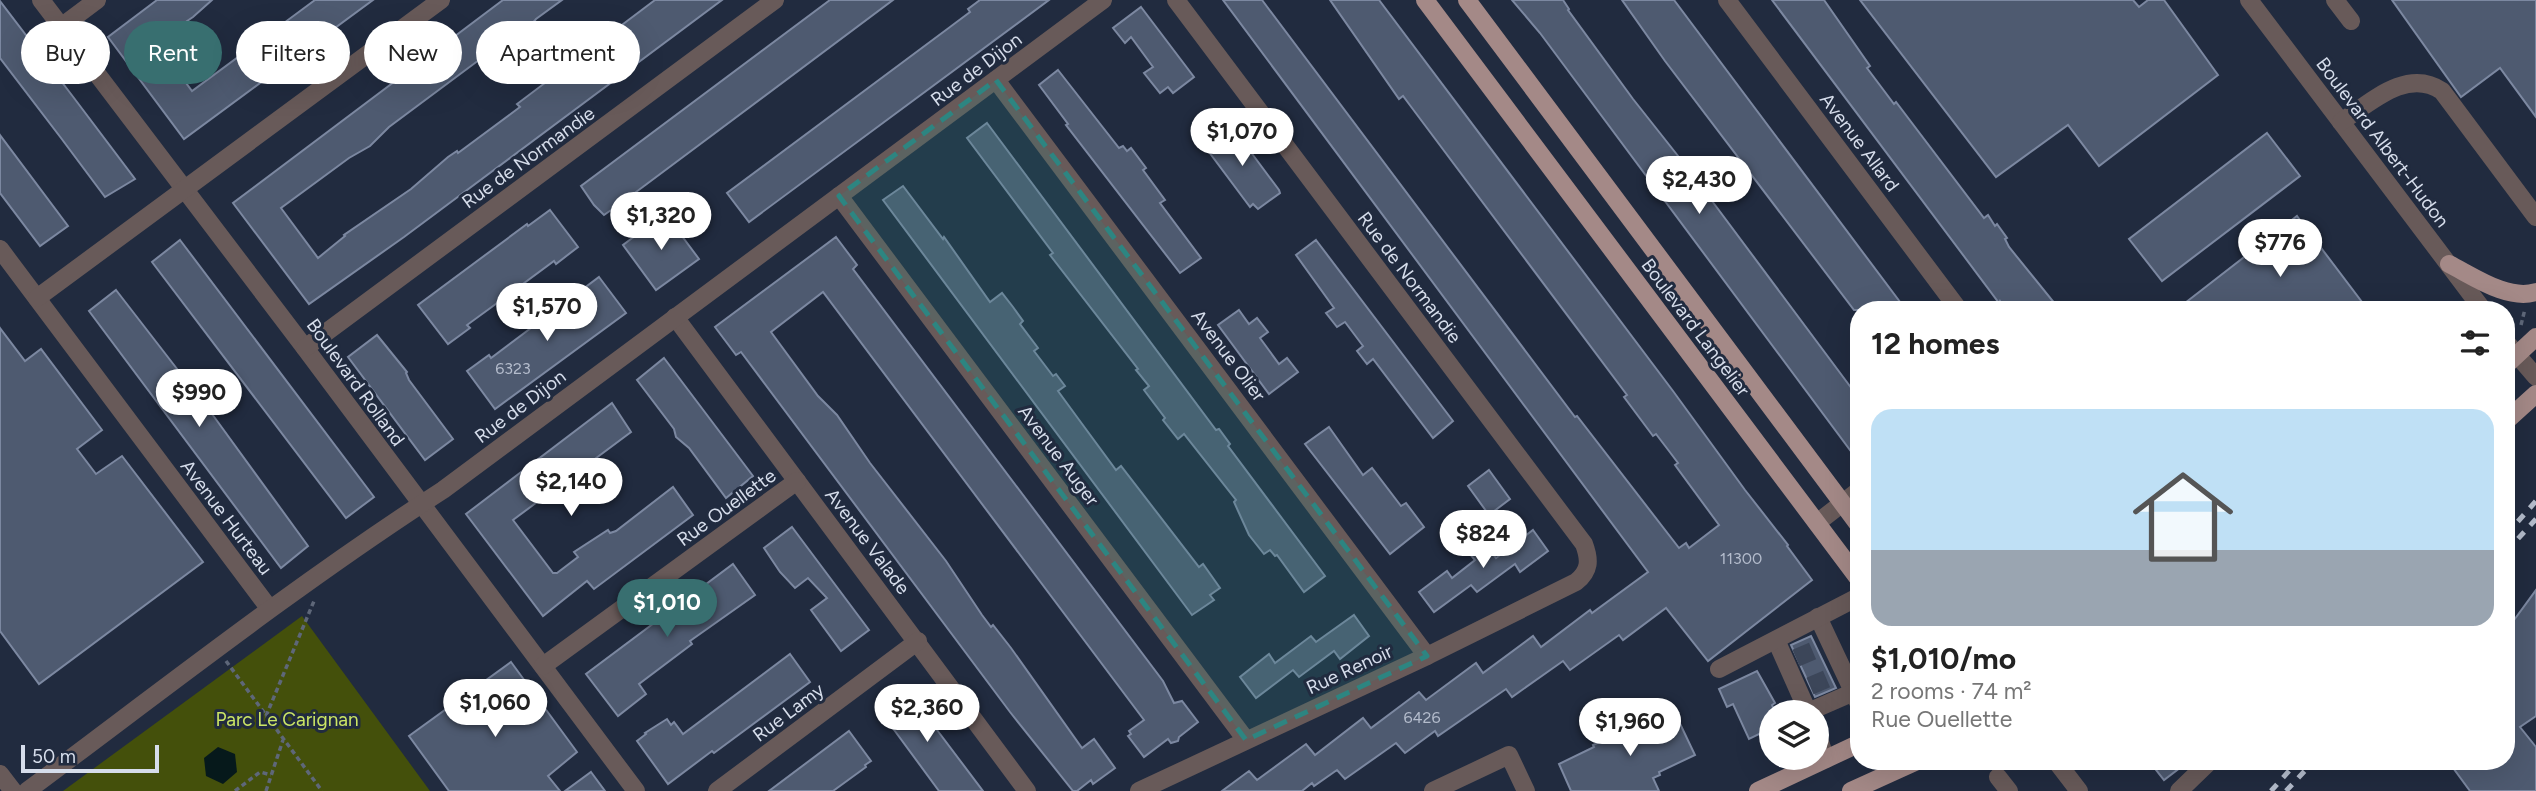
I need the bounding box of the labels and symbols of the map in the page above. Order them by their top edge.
street label: Rue de Dijon [926,28,1026,111]
street label: Boulevard Albert-Hudon [2311,53,2454,232]
street label: Avenue Allard [1815,88,1904,196]
street label: Rue de Normandie [458,102,599,213]
pin: $1,070 [1185,108,1299,168]
pin: $2,430 [1642,156,1756,216]
pin: $1,320 [604,192,718,252]
street label: Rue de Normandie [1353,207,1466,347]
pin: $776 [2239,219,2321,279]
street label: Boulevard Langelier [1636,254,1755,401]
pin: $1,570 [490,284,604,343]
street label: Avenue Olier [1187,305,1271,406]
street label: Boulevard Rolland [302,314,410,450]
house number: 6323 [495,359,531,378]
street label: Rue de Dijon [470,365,570,448]
pin: $990 [158,370,240,429]
street label: Avenue Auger [1013,400,1104,511]
street label: Avenue Hurteau [176,455,277,579]
pin: $2,140 [514,458,628,518]
street label: Rue Ouellette [672,464,780,551]
street label: Avenue Valade [820,484,915,599]
pin: $824 [1442,510,1524,570]
house number: 11300 [1720,549,1762,568]
pin: $1,010 [610,580,724,639]
street label: Rue Renoir [1303,639,1396,699]
street label: Rue Lamy [748,678,828,747]
pin: $1,060 [438,680,552,739]
pin: $2,360 [870,684,984,744]
pin: $1,960 [1573,698,1687,758]
park label: Parc Le Carignan [215,708,359,731]
house number: 6426 [1404,708,1441,727]
scale bar [21,742,159,774]

